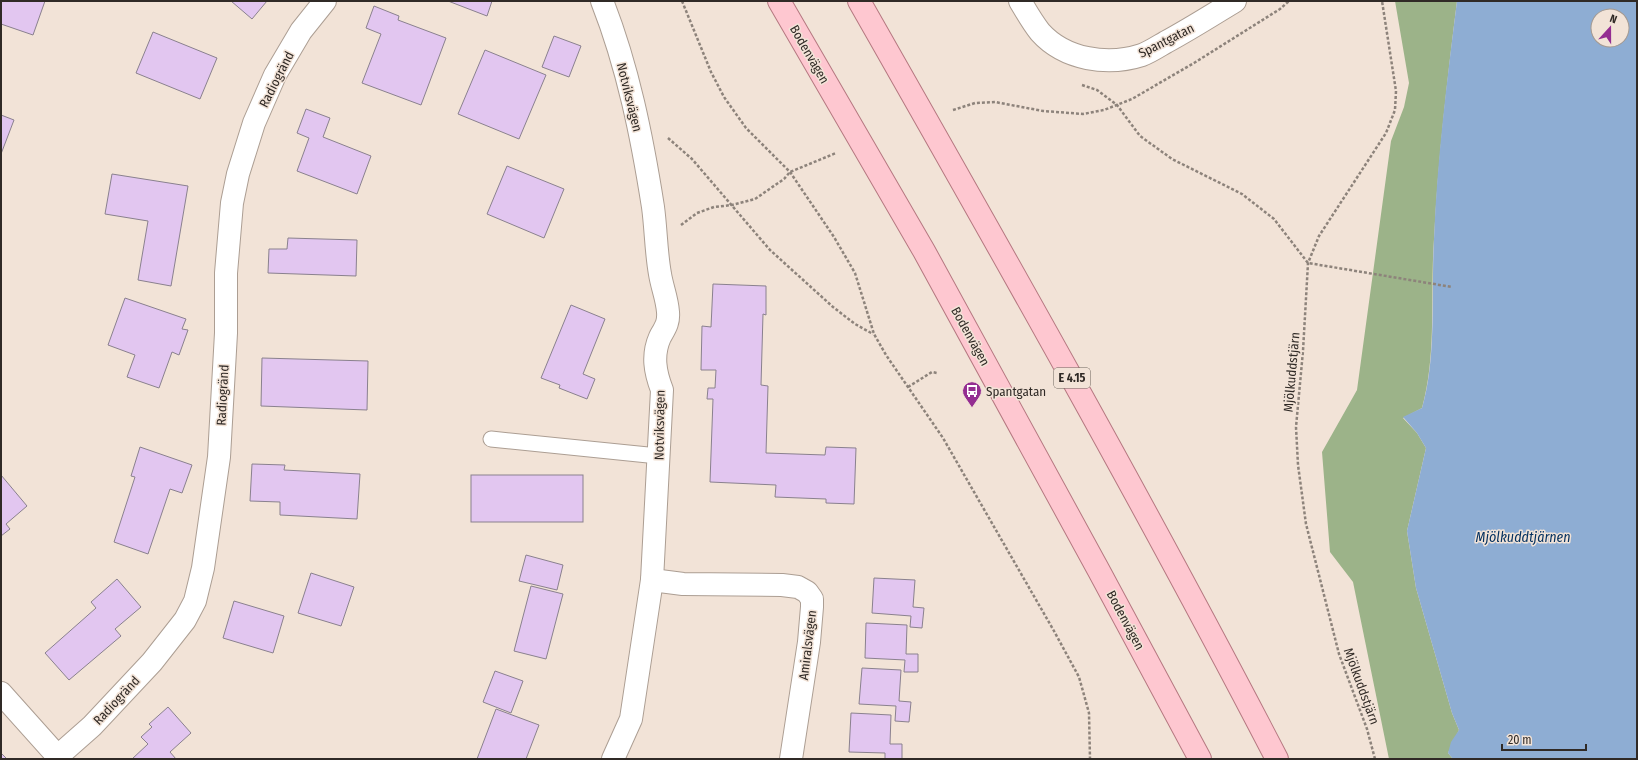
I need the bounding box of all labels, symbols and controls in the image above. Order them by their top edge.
north arrow [1590,8,1630,48]
text: N [1608,12,1619,26]
street label: Spantgatan [1136,20,1196,61]
street label: Bodenvägen [787,22,832,86]
street label: Radiogränd [256,49,297,110]
street label: Notviksvägen [614,61,645,133]
street label: Bodenvägen [948,304,993,368]
street label: Mjölkuddstjärn [1281,331,1302,413]
street label: Radiogränd [213,364,232,426]
road number: E 4.15 [1054,368,1090,388]
bus stop icon: Spantgatan [961,380,983,408]
place label: Spantgatan [986,384,1046,399]
street label: Notviksvägen [651,390,668,460]
water label: Mjölkuddtjärnen [1476,529,1571,546]
street label: Bodenvägen [1104,588,1147,653]
street label: Amiralsvägen [796,609,819,681]
street label: Mjölkuddstjärn [1341,646,1382,726]
street label: Radiogränd [90,673,143,728]
scale bar [1502,726,1586,752]
text: 20 m [1508,733,1532,747]

